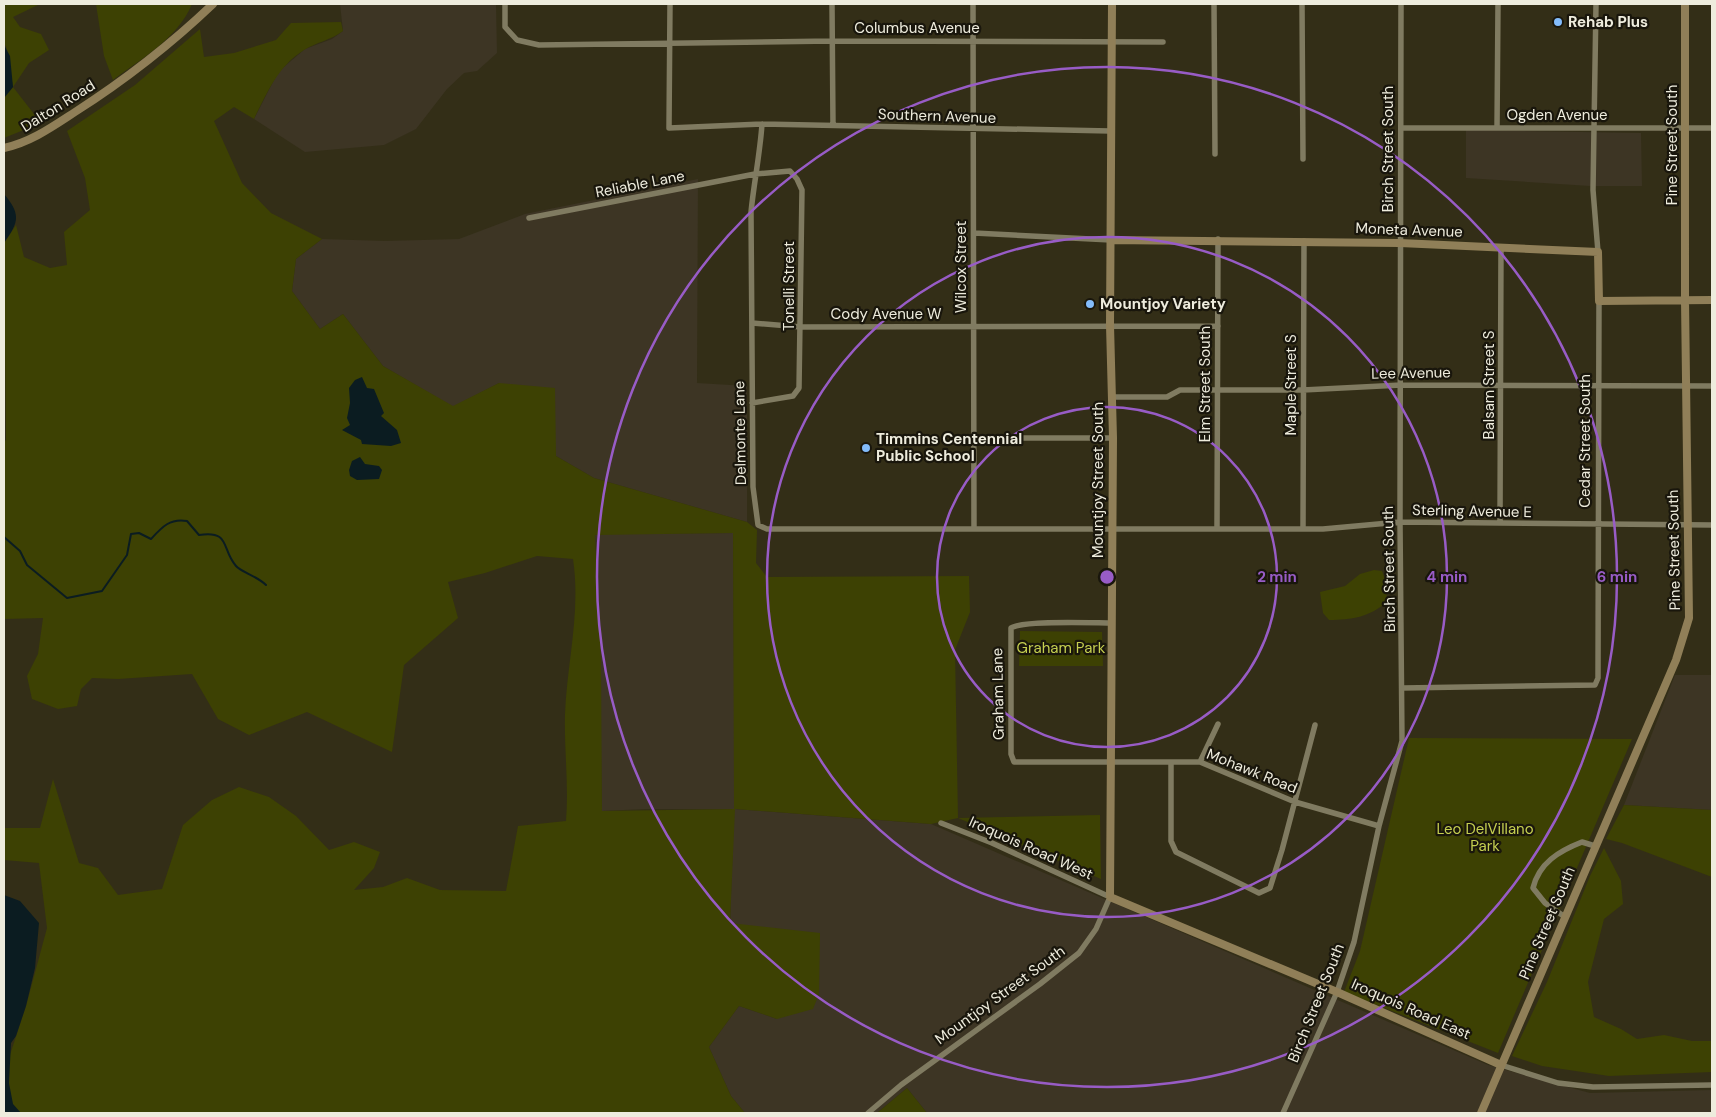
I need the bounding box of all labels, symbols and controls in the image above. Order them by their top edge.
place label: Rehab Plus [1568,12,1648,32]
marker: Rehab Plus [1552,16,1564,28]
street label: Columbus Avenue [854,18,980,38]
street label: Dalton Road [17,75,99,137]
street label: Pine Street South [1662,85,1682,205]
street label: Birch Street South [1378,86,1398,212]
street label: Southern Avenue [878,104,996,128]
street label: Ogden Avenue [1506,105,1608,125]
street label: Reliable Lane [594,166,686,202]
street label: Moneta Avenue [1355,218,1463,242]
street label: Wilcox Street [951,221,971,313]
street label: Tonelli Street [779,241,799,331]
place label: Mountjoy Variety [1100,294,1226,314]
marker: Mountjoy Variety [1084,298,1096,310]
street label: Cody Avenue W [831,304,942,324]
street label: Elm Street South [1195,326,1215,442]
street label: Balsam Street S [1479,330,1499,439]
street label: Maple Street S [1281,334,1301,436]
street label: Lee Avenue [1371,362,1451,384]
street label: Cedar Street South [1575,374,1595,508]
street label: Delmonte Lane [729,381,751,485]
street label: Mountjoy Street South [1088,402,1108,558]
place label: Timmins Centennial Public School [876,429,1022,466]
marker: Timmins Centennial Public School [860,442,872,454]
street label: Pine Street South [1663,490,1685,610]
street label: Sterling Avenue E [1412,500,1532,522]
street label: Birch Street South [1378,506,1400,632]
text: 2 min [1257,567,1297,587]
text: 4 min [1427,567,1467,587]
text: 6 min [1597,567,1637,587]
centre of rings [1098,568,1116,586]
park label: Graham Park [1017,638,1106,658]
street label: Graham Lane [987,648,1009,740]
street label: Mohawk Road [1204,744,1300,798]
street label: Iroquois Road West [966,812,1096,884]
park label: Leo DelVillano Park [1436,819,1534,856]
street label: Pine Street South [1514,864,1580,982]
street label: Mountjoy Street South [931,941,1069,1049]
street label: Birch Street South [1283,941,1349,1065]
street label: Iroquois Road East [1348,974,1474,1044]

